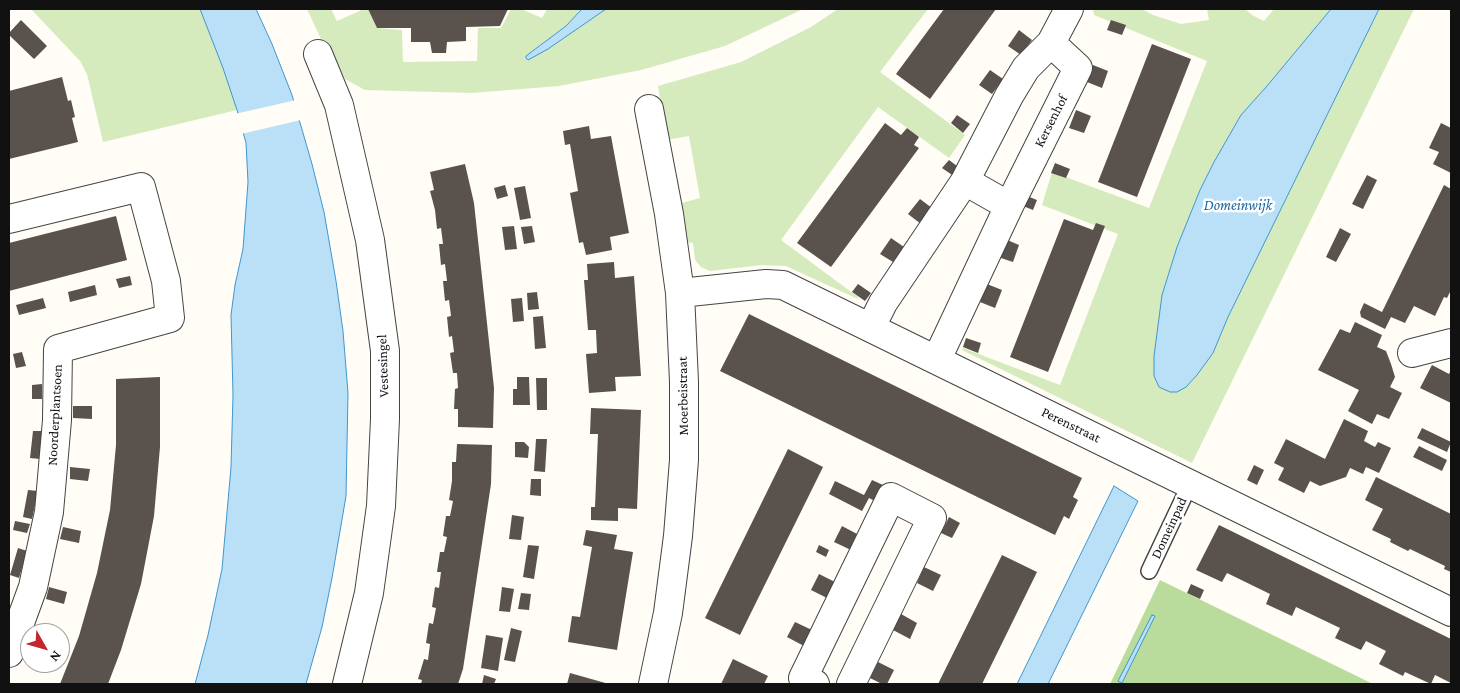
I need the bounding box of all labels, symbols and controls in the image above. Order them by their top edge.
street label: Kersenhof [1031,92,1071,150]
water label: Domeinwijk [1204,196,1272,214]
street label: Vestesingel [374,334,392,398]
street label: Moerbeistraat [674,356,692,436]
street label: Noorderplantsoen [44,364,66,466]
street label: Perenstraat [1039,403,1103,447]
street label: Domeinpad [1147,495,1191,561]
north arrow [20,623,70,673]
text: N [47,648,65,665]

